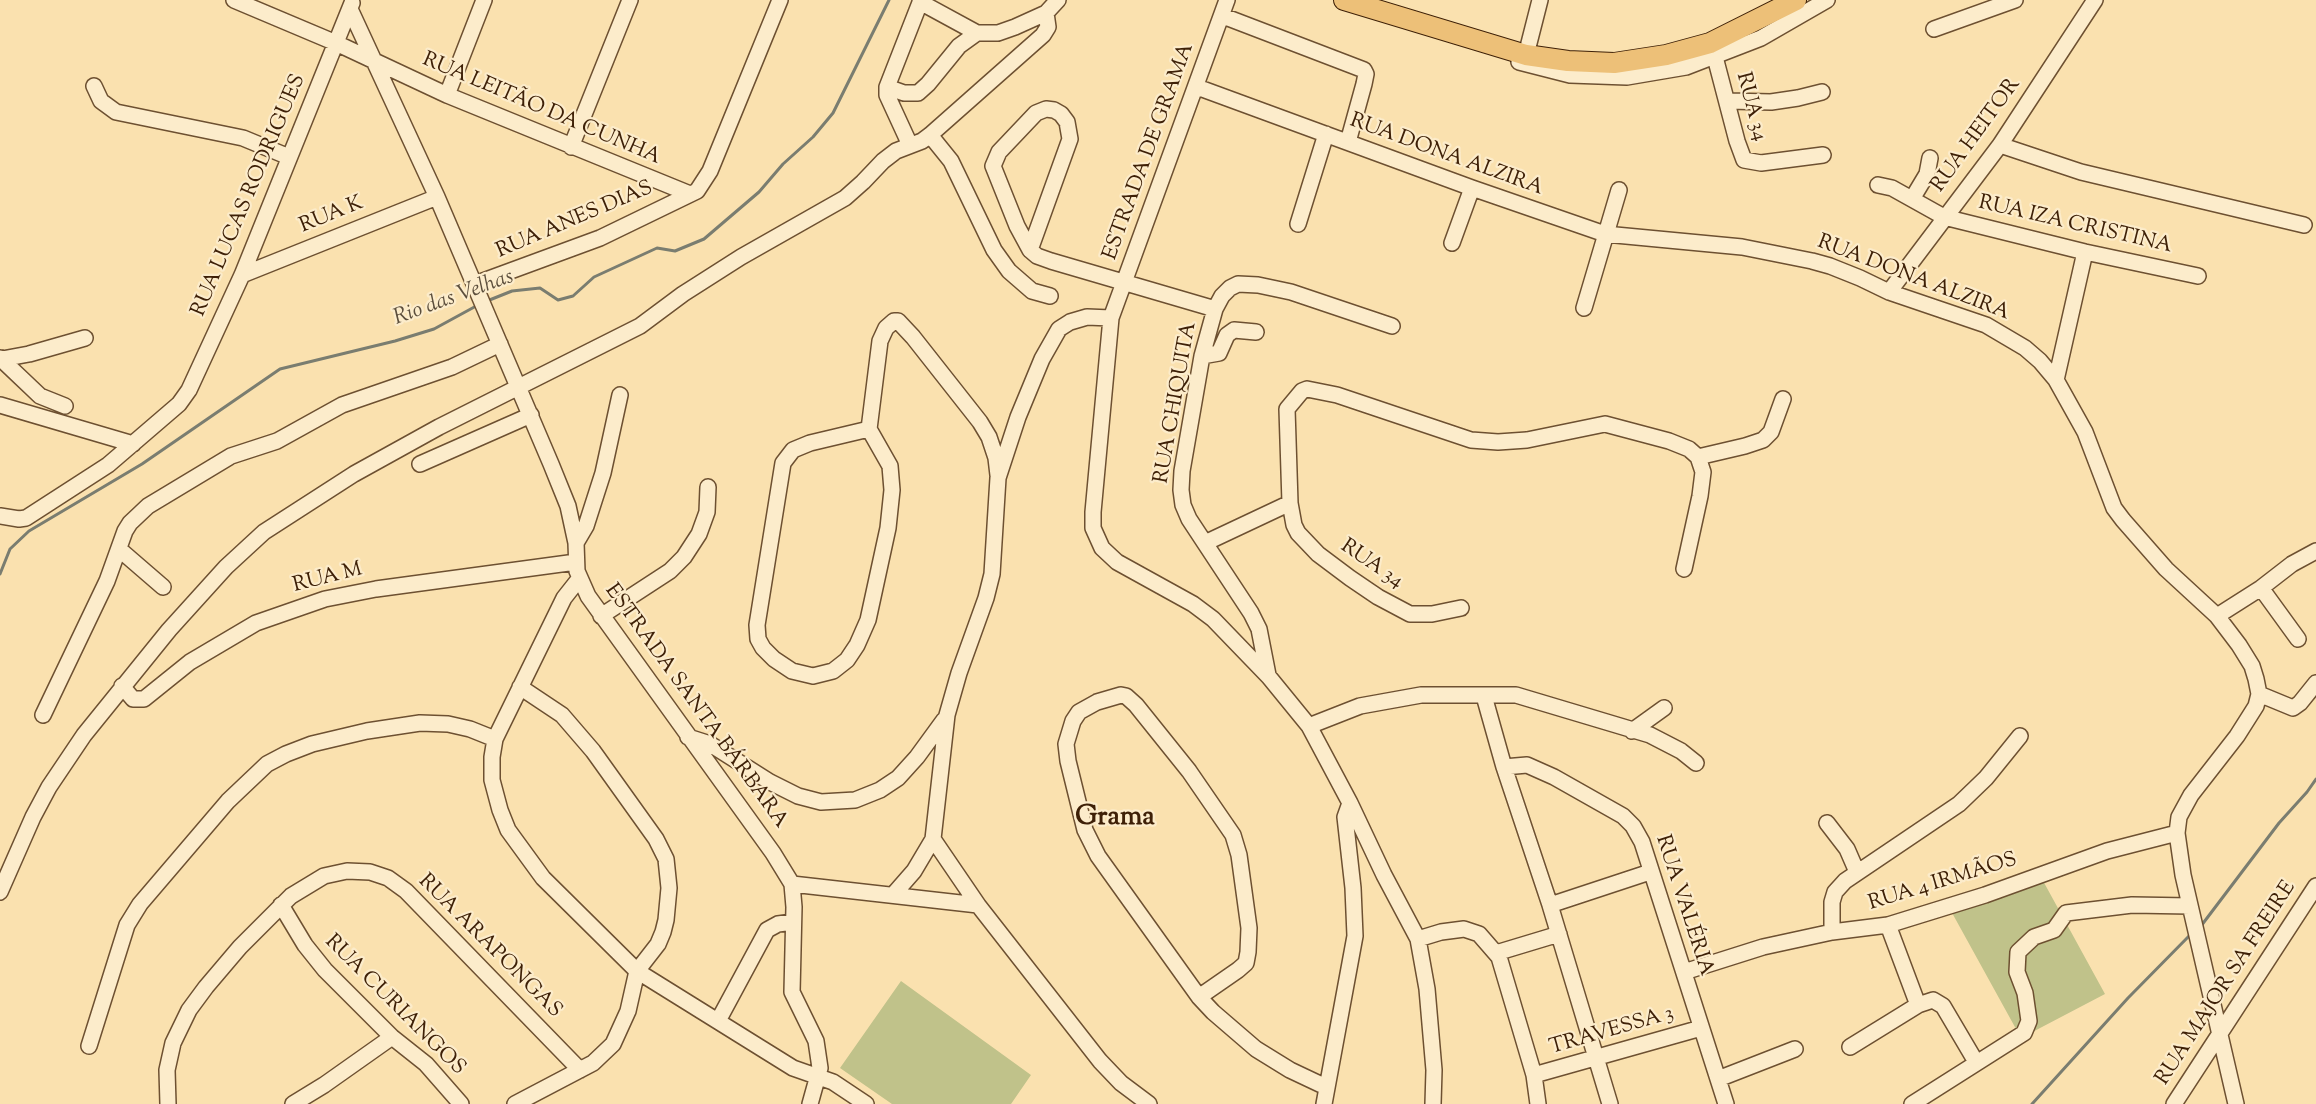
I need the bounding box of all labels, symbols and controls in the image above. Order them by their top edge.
street label: ESTRADA DE GRAMA [1099,40,1201,264]
street label: RUA LEITÃO DA CUNHA [418,48,664,172]
street label: RUA 34 [1729,70,1771,144]
street label: RUA LUCAS RODRIGUES [187,71,313,321]
street label: RUA HEITOR [1927,74,2027,198]
street label: RUA DONA ALZIRA [1346,109,1546,203]
street label: RUA ANES DIAS [493,177,657,265]
street label: RUA IZA CRISTINA [1976,191,2174,261]
street label: RUA K [296,192,368,240]
street label: RUA DONA ALZIRA [1813,231,2013,327]
water label: Rio das Velhas [390,265,518,333]
street label: RUA CHIQUITA [1150,320,1204,486]
street label: RUA 34 [1335,535,1407,595]
street label: RUA M [291,558,365,600]
street label: ESTRADA SANTA BÁRBARA [598,580,792,834]
district label: Grama [1075,803,1155,835]
street label: RUA VALÉRIA [1648,832,1718,980]
street label: RUA 4 IRMÃOS [1866,848,2020,918]
street label: RUA ARAPONGAS [412,870,566,1024]
street label: RUA MAJOR SA FREIRE [2152,877,2302,1091]
street label: RUA CURIANGOS [318,930,470,1082]
street label: TRAVESSA 3 [1547,1002,1677,1062]

